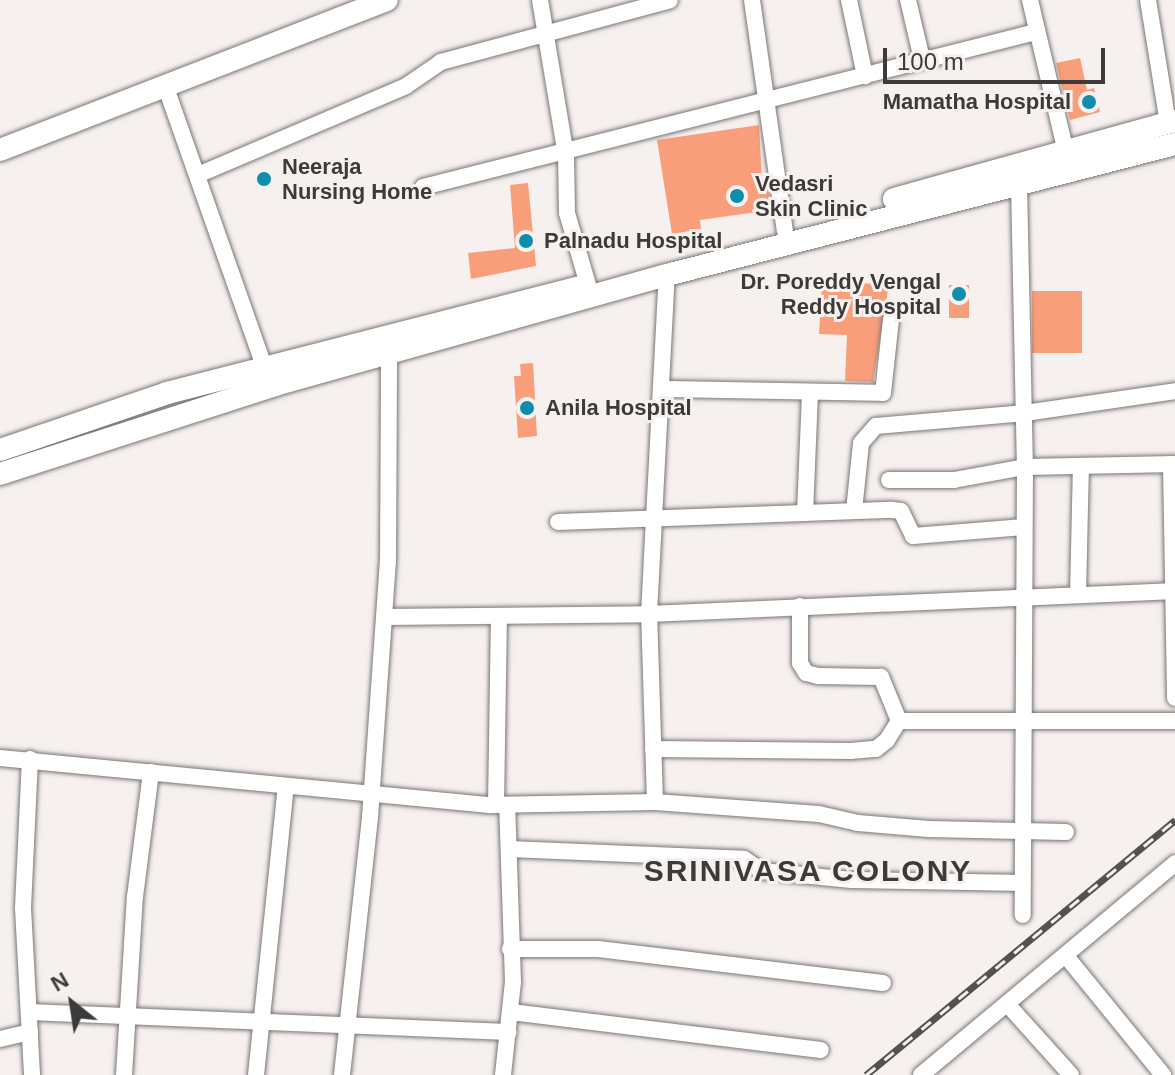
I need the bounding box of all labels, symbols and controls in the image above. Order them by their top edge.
scale bar [887,32,1109,82]
text: 100 m [897,48,964,75]
place label: Mamatha Hospital [883,89,1071,115]
marker: Mamatha Hospital [1078,91,1100,113]
place label: Neeraja Nursing Home [282,153,432,204]
marker: Neeraja Nursing Home [253,168,275,190]
place label: Vedasri Skin Clinic [755,170,867,222]
marker: Vedasri Skin Clinic [726,185,748,207]
place label: Palnadu Hospital [544,228,722,254]
marker: Palnadu Hospital [515,230,537,252]
place label: Dr. Poreddy Vengal Reddy Hospital [740,268,941,320]
marker: Dr. Poreddy Vengal Reddy Hospital [948,283,970,305]
place label: Anila Hospital [545,395,692,421]
marker: Anila Hospital [516,397,538,419]
district label: SRINIVASA COLONY [643,853,973,889]
north arrow [32,963,112,1043]
text: N [47,967,73,997]

